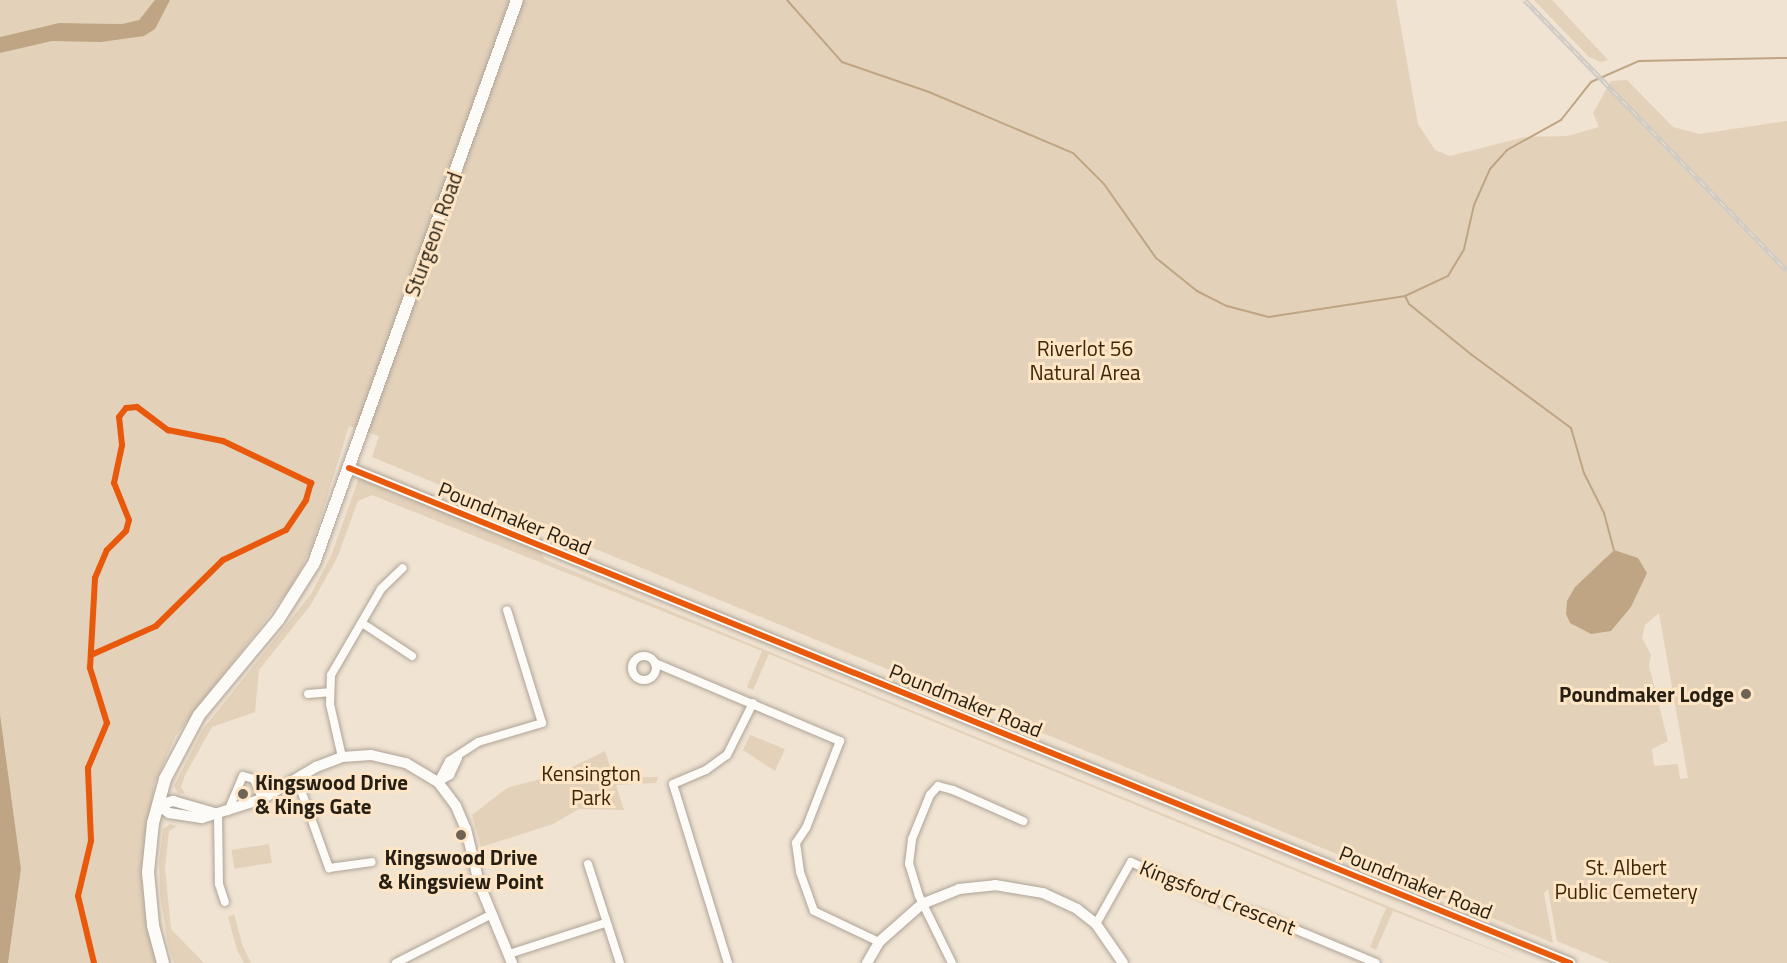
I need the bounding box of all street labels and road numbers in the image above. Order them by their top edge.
street label: Sturgeon Road [399,168,467,300]
street label: Poundmaker Road [435,476,595,560]
street label: Poundmaker Road [886,658,1046,742]
street label: Poundmaker Road [1336,840,1496,924]
street label: Kingsford Crescent [1136,854,1300,940]

